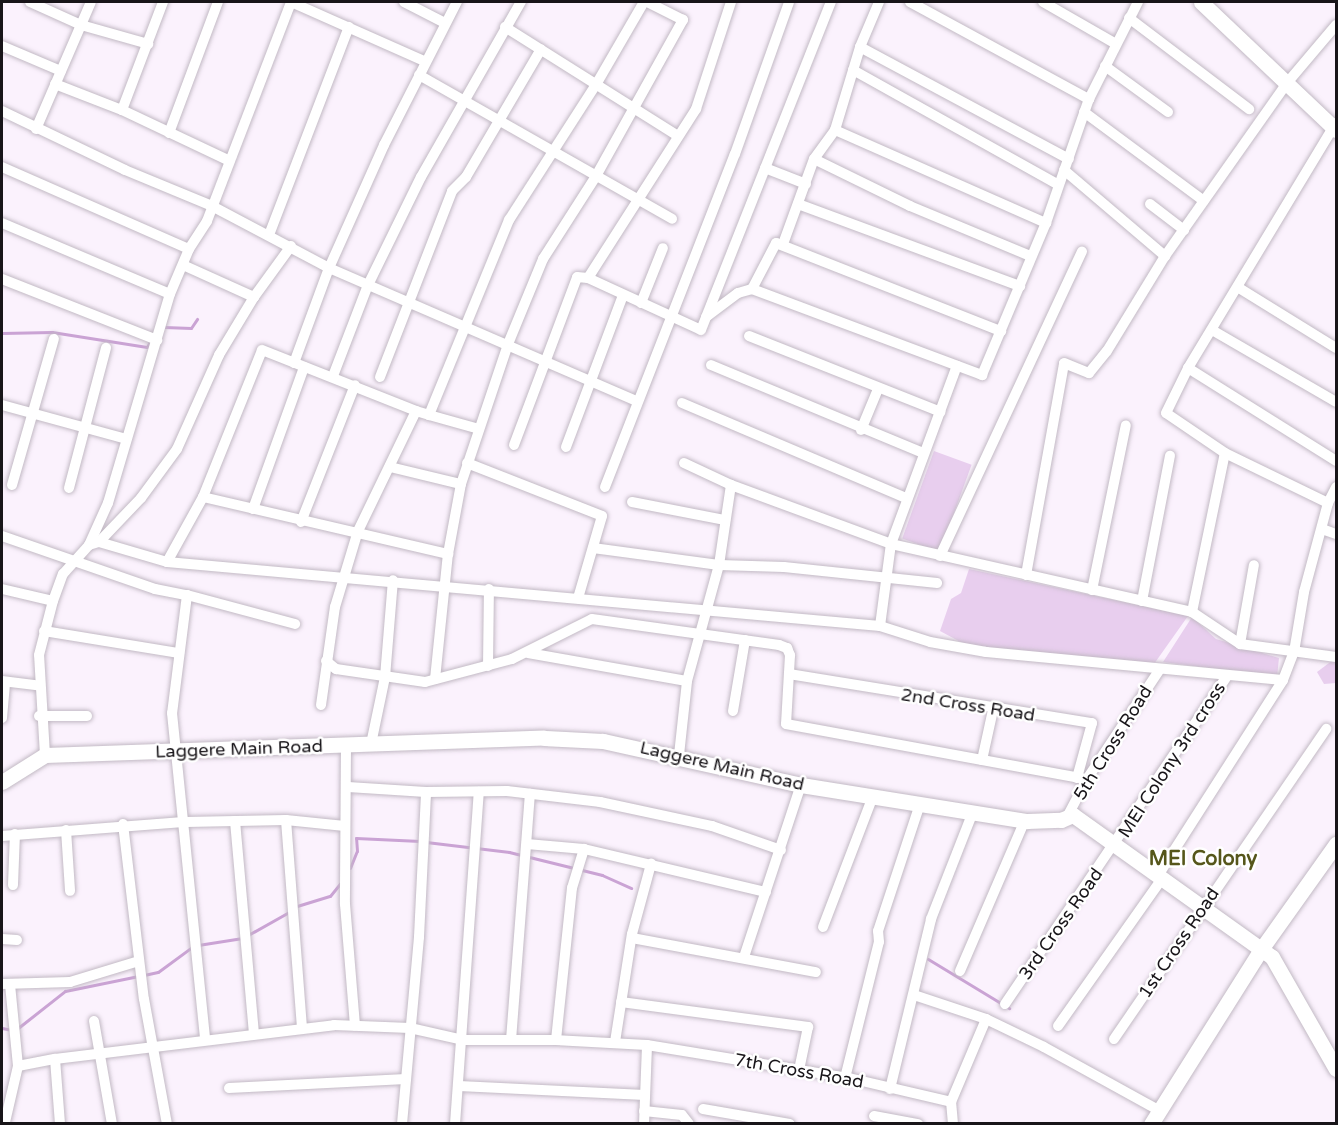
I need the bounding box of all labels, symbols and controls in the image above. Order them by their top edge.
street label: MEI Colony 3rd cross [1114,678,1230,842]
street label: 5th Cross Road [1069,682,1157,804]
street label: 2nd Cross Road [899,684,1037,726]
street label: Laggere Main Road [155,735,323,763]
street label: Laggere Main Road [638,737,806,795]
district label: MEI Colony [1149,847,1257,871]
street label: 3rd Cross Road [1015,864,1107,984]
street label: 1st Cross Road [1134,884,1224,1002]
street label: 7th Cross Road [733,1049,865,1093]

